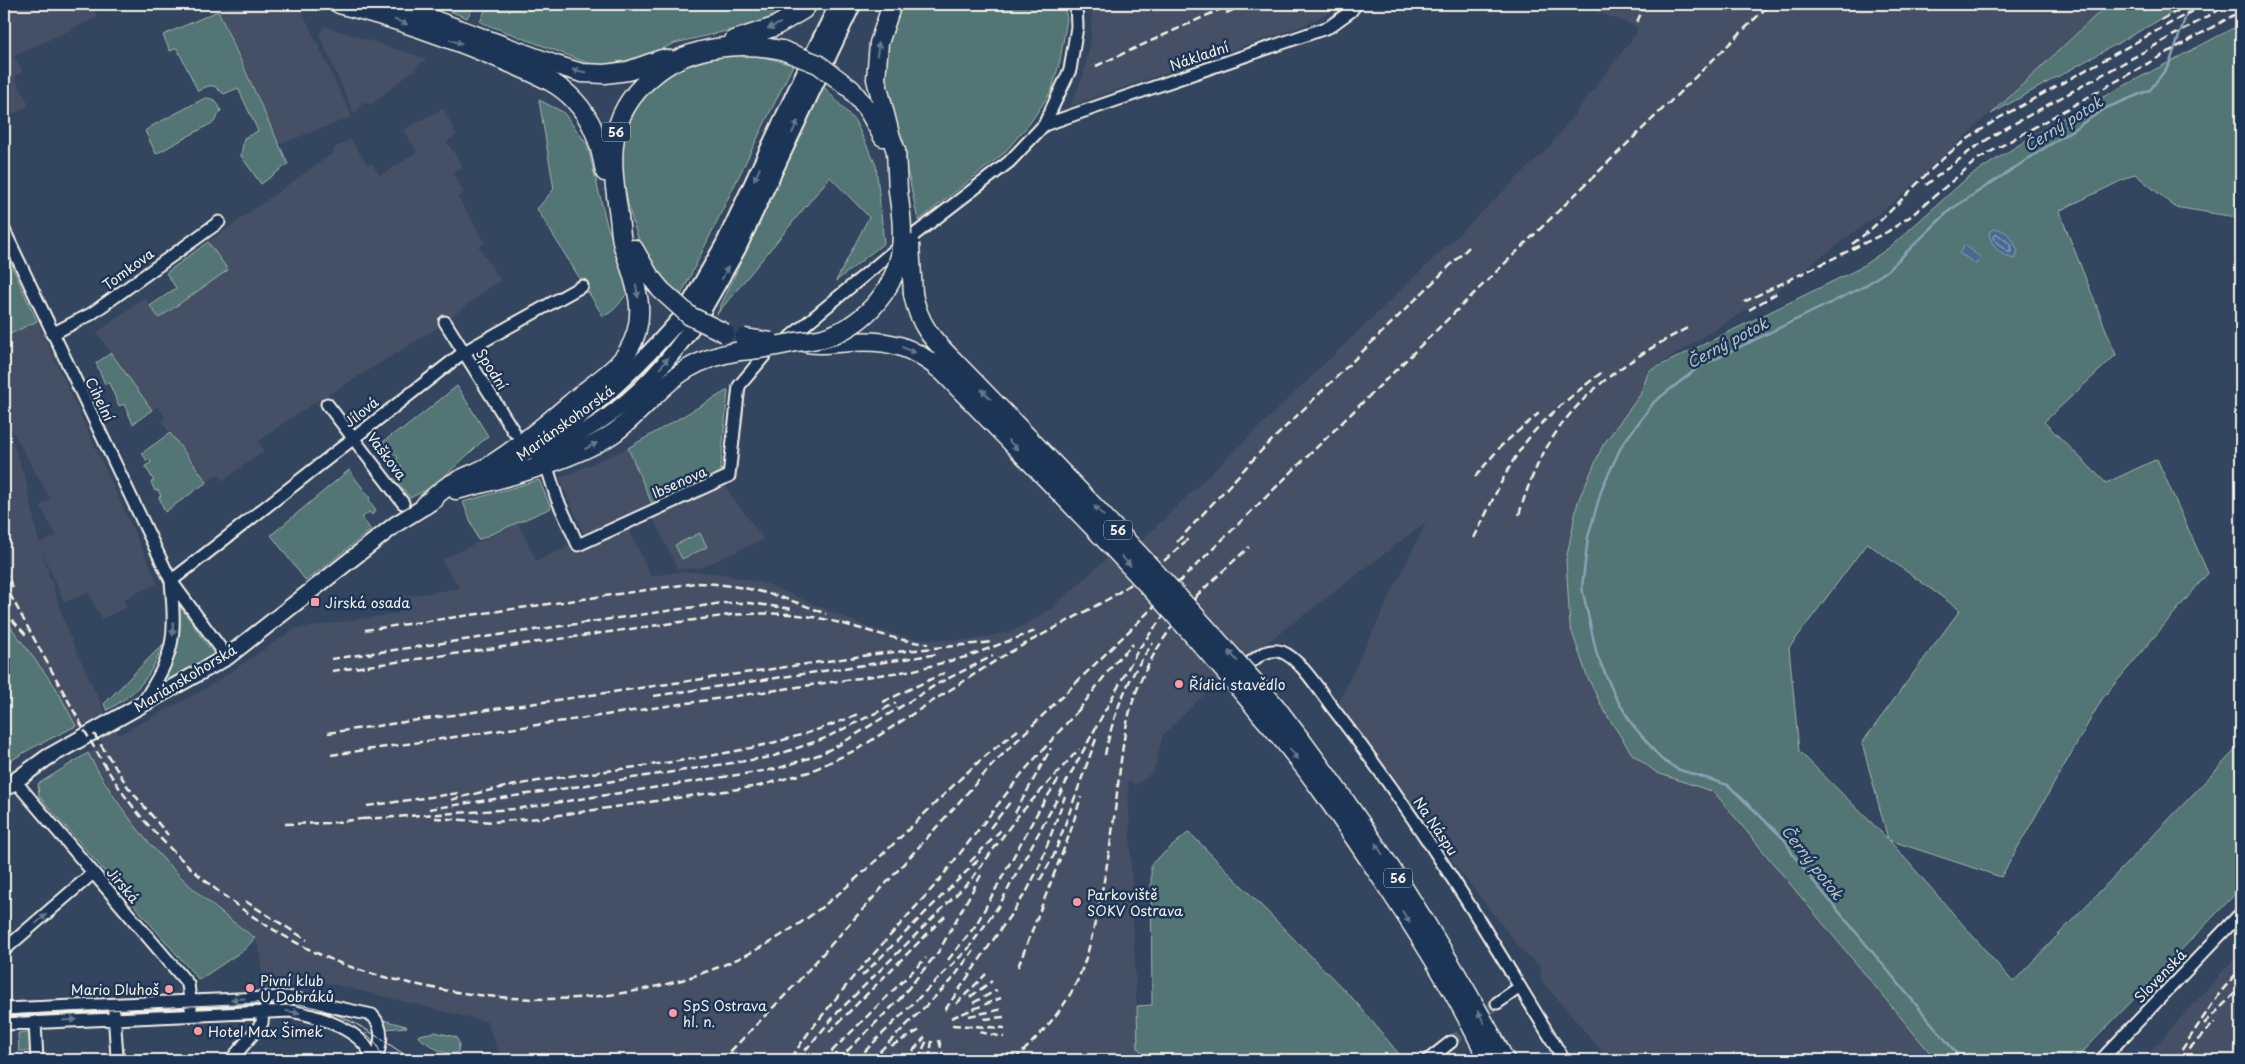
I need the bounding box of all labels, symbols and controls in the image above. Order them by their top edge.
one-way arrow [394,18,409,26]
one-way arrow [767,22,781,30]
street label: Nákladní [1167,36,1231,76]
one-way arrow [449,39,464,46]
one-way arrow [874,41,882,57]
one-way arrow [572,67,587,75]
water label: Černý potok [2019,89,2107,156]
one-way arrow [791,120,799,134]
road number: 56 [602,122,630,142]
one-way arrow [752,167,760,181]
street label: Tomkova [98,243,159,295]
one-way arrow [721,266,729,280]
one-way arrow [634,283,642,299]
water label: Černý potok [1682,311,1772,373]
street label: Spodní [471,344,513,394]
one-way arrow [902,346,917,354]
one-way arrow [659,357,670,370]
street label: Cihelní [80,373,120,425]
street label: Mariánskohorská [512,380,619,466]
one-way arrow [980,389,992,401]
street label: Jílová [339,391,383,432]
street label: Vaškova [362,428,412,484]
one-way arrow [1007,438,1019,450]
one-way arrow [584,442,598,450]
street label: Ibsenova [648,460,710,503]
one-way arrow [1093,505,1105,517]
road number: 56 [1104,520,1132,540]
one-way arrow [1120,555,1132,567]
place label: Jirská osada [325,592,410,613]
marker: Jirská osada [309,596,321,608]
one-way arrow [169,622,177,638]
street label: Mariánskohorská [130,639,241,717]
one-way arrow [1227,650,1238,663]
place label: Řídicí stavědlo [1189,674,1286,695]
marker: Řídicí stavědlo [1173,678,1185,690]
one-way arrow [1289,747,1299,761]
street label: Na Náspu [1409,793,1463,859]
water label: Černý potok [1776,820,1850,905]
one-way arrow [1374,842,1384,855]
street label: Jirská [102,862,145,908]
road number: 56 [1384,868,1412,888]
place label: Parkoviště SOKV Ostrava [1087,884,1184,921]
marker: Parkoviště SOKV Ostrava [1071,896,1083,908]
one-way arrow [1402,910,1411,923]
one-way arrow [34,913,47,924]
street label: Slovenská [2129,944,2191,1008]
place label: Pivní klub U Dobráků [260,970,334,1007]
place label: Mario Dluhoš [71,979,159,1000]
marker: Pivní klub U Dobráků [244,982,256,994]
marker: Mario Dluhoš [163,983,175,995]
place label: SpS Ostrava hl. n. [683,995,767,1032]
one-way arrow [230,996,246,1004]
marker: SpS Ostrava hl. n. [667,1007,679,1019]
one-way arrow [285,1008,301,1016]
one-way arrow [1477,1011,1486,1024]
one-way arrow [62,1016,78,1024]
place label: Hotel Max Šimek [208,1021,323,1042]
marker: Hotel Max Šimek [192,1025,204,1037]

